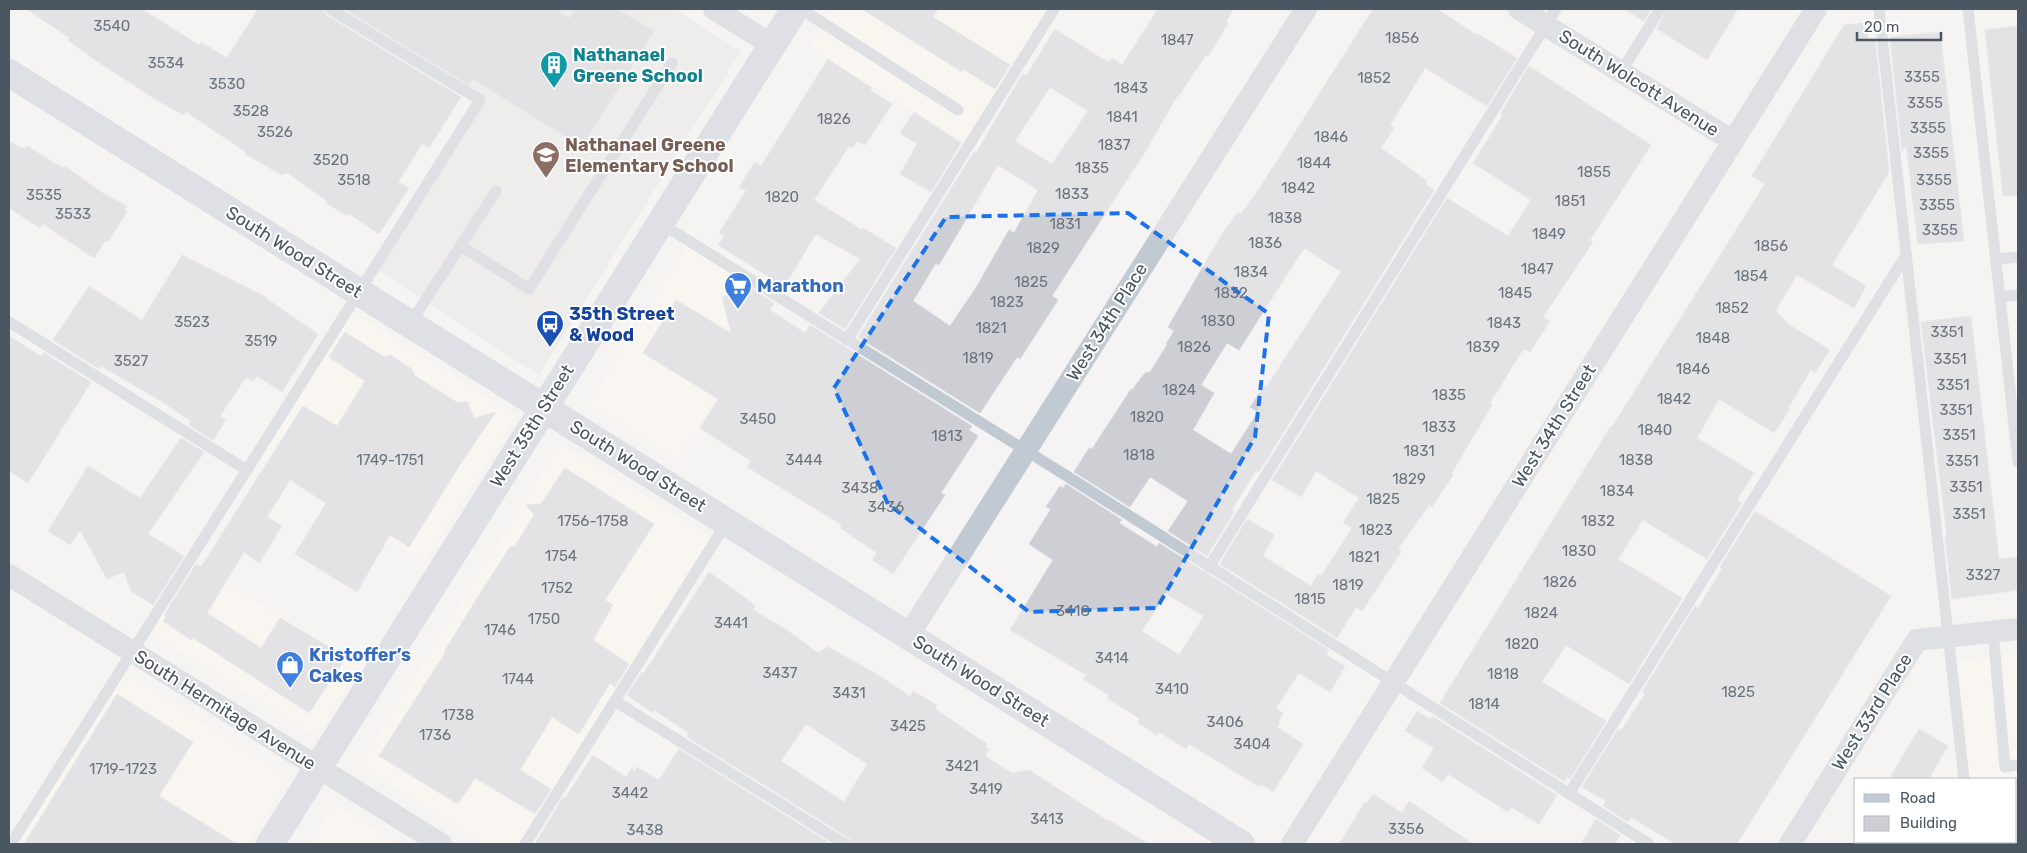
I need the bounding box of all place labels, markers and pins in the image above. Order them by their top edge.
place label: Nathanael Greene School [573,44,703,87]
building icon: Nathanael Greene School [539,50,569,89]
place label: Nathanael Greene Elementary School [565,134,734,177]
school or university icon: Nathanael Greene Elementary School [531,140,561,179]
supermarket icon: Marathon [723,271,753,310]
place label: Marathon [757,275,844,297]
place label: 35th Street & Wood [569,303,675,346]
bus stop icon: 35th Street & Wood [535,309,565,348]
place label: Kristoffer’s Cakes [309,644,411,687]
shop icon: Kristoffer’s Cakes [275,650,305,689]

